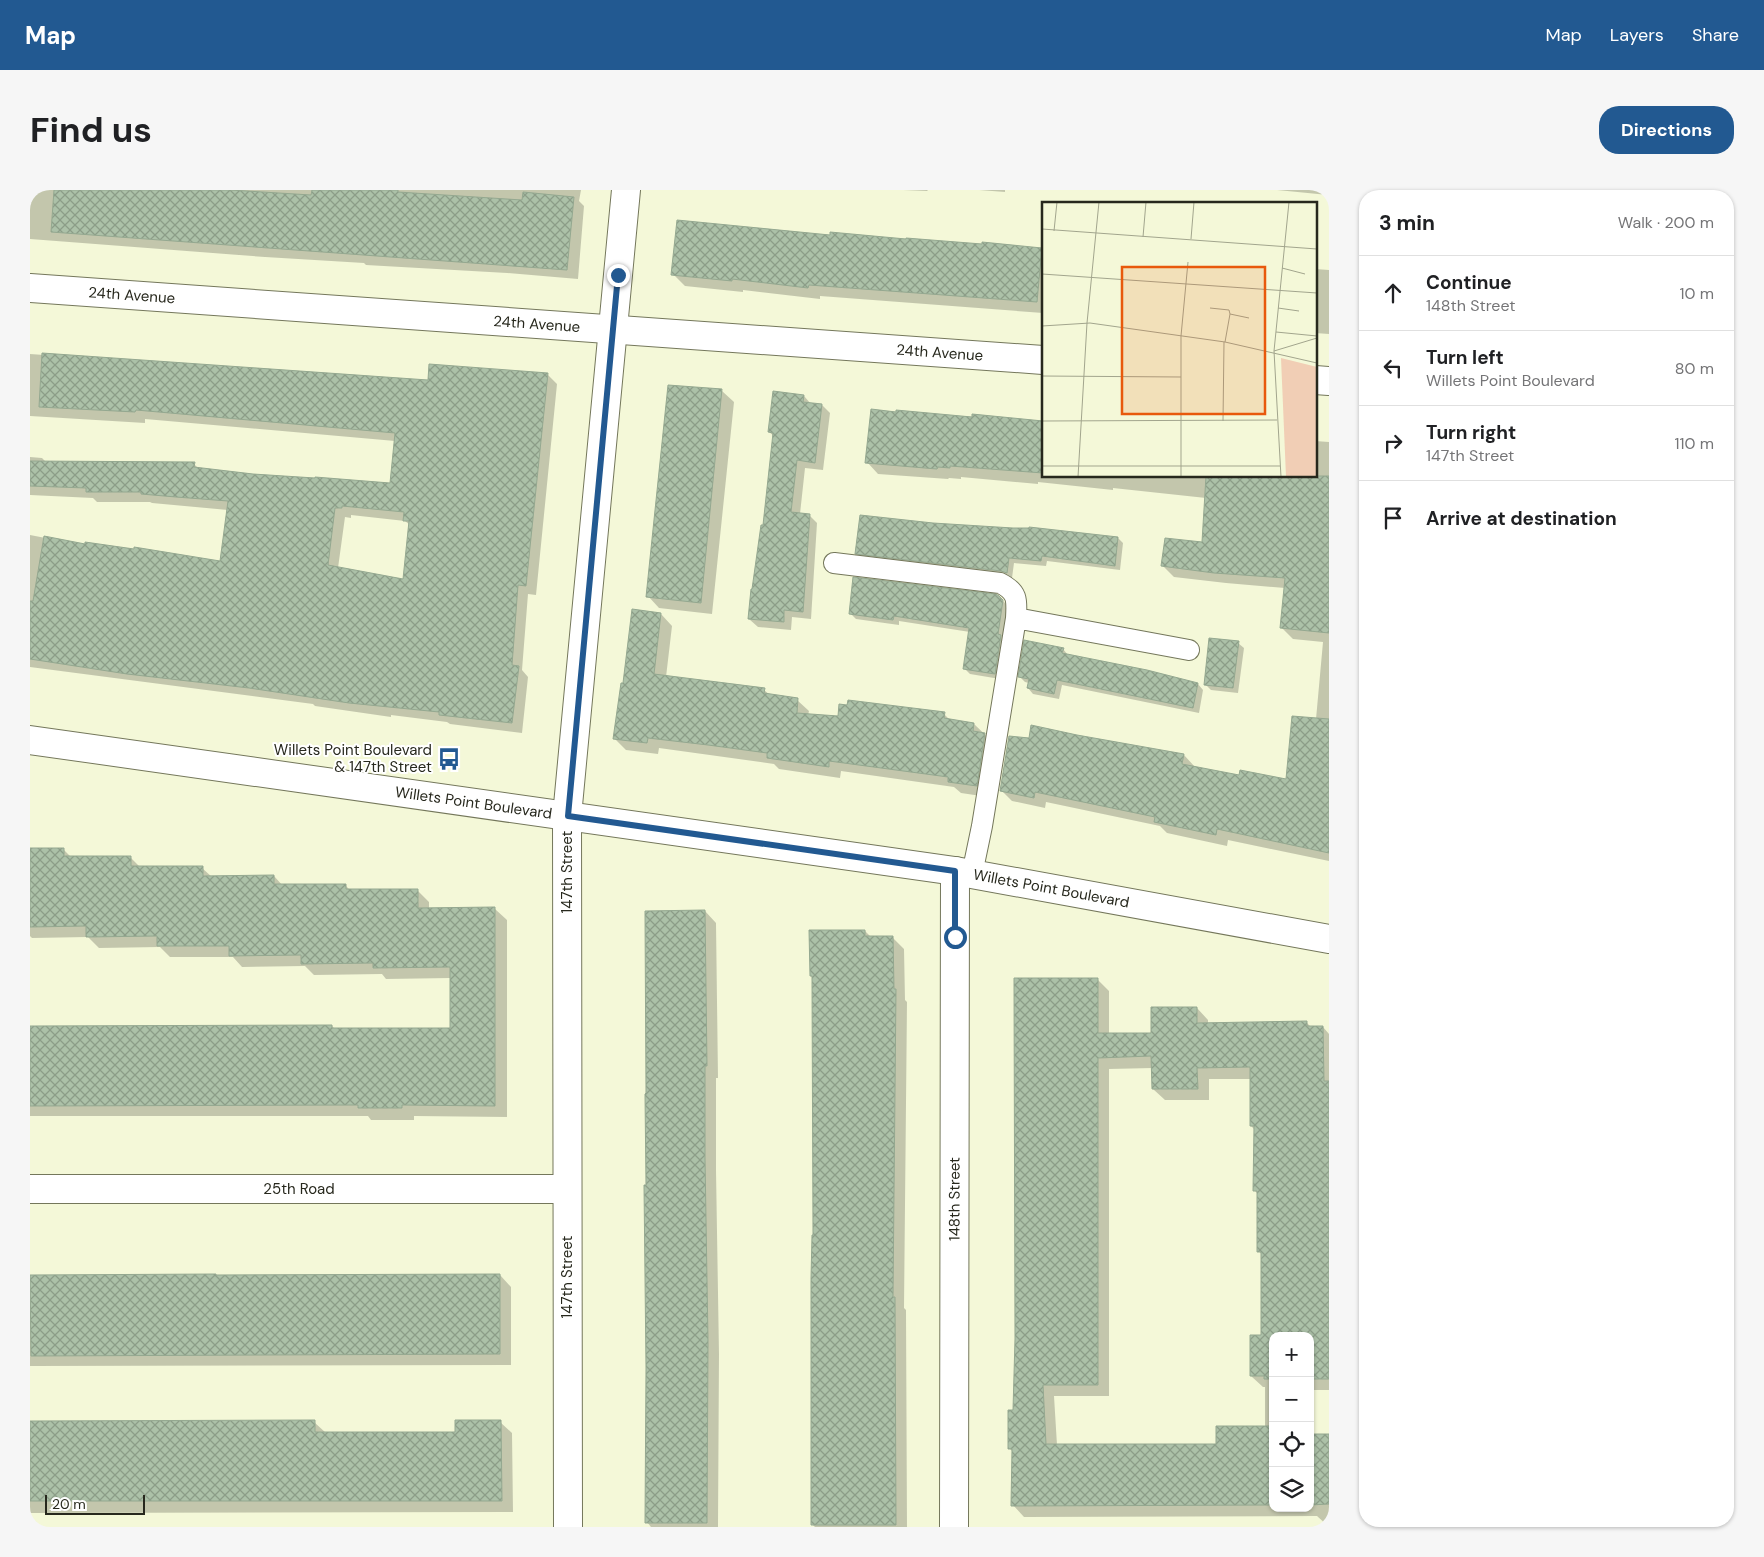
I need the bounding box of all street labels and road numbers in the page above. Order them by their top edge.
street label: 24th Avenue [88,282,176,308]
street label: 24th Avenue [493,311,581,337]
street label: 24th Avenue [896,340,984,366]
street label: Willets Point Boulevard [394,782,553,824]
street label: 147th Street [557,830,577,913]
street label: Willets Point Boulevard [971,864,1131,912]
street label: 148th Street [944,1157,965,1241]
street label: 25th Road [263,1179,335,1199]
street label: 147th Street [557,1235,577,1318]

